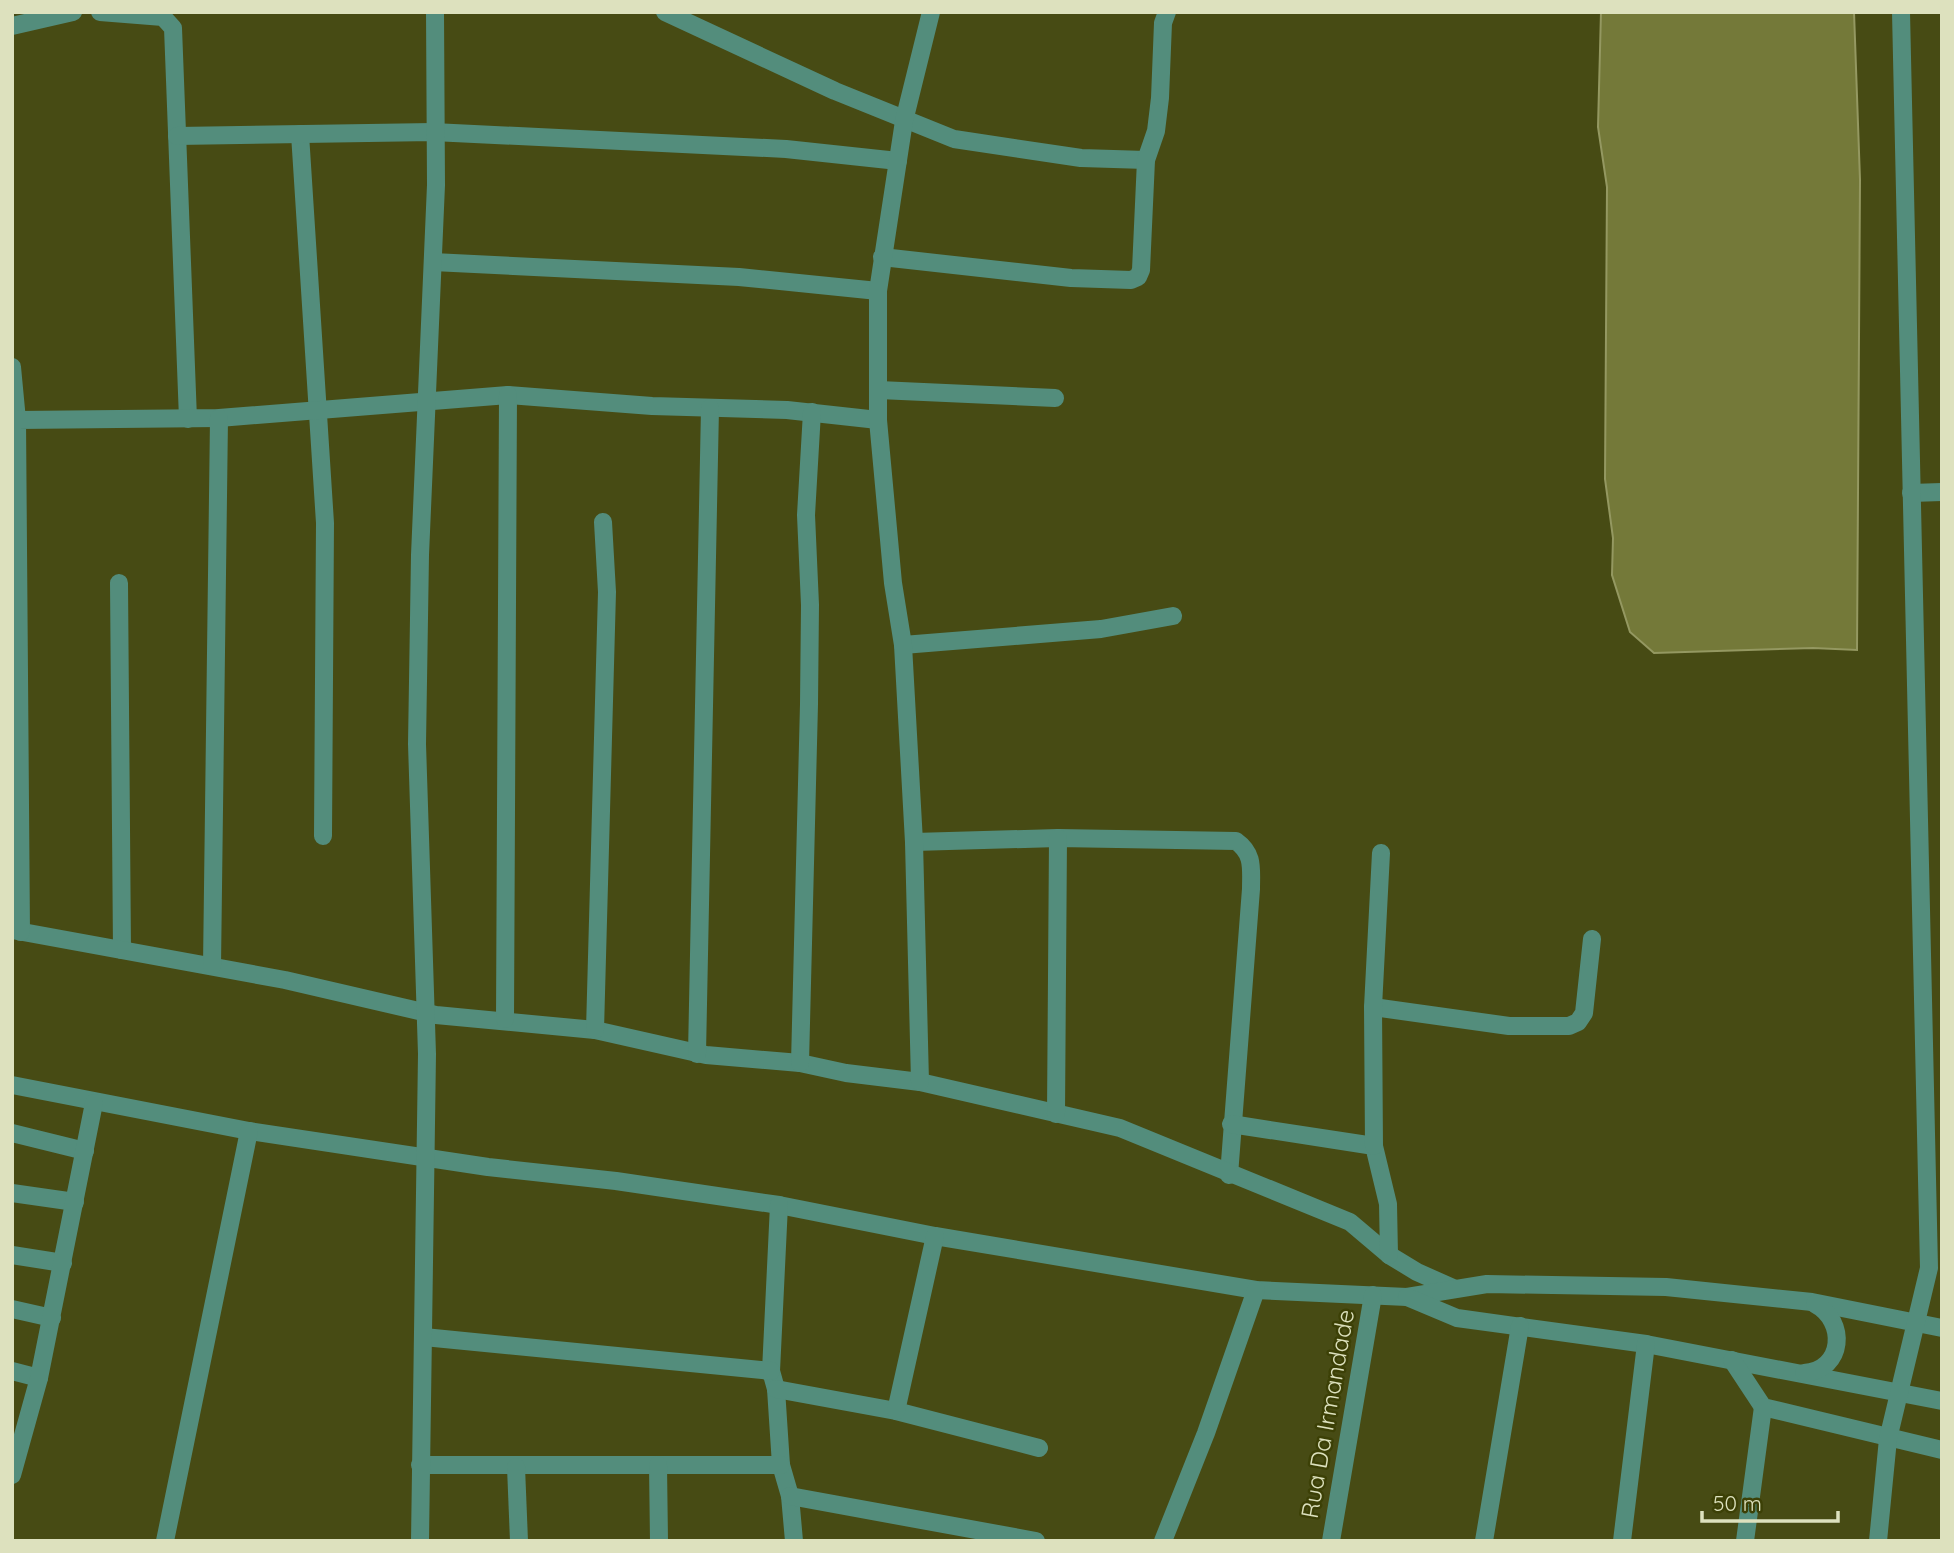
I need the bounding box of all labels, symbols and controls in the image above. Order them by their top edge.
street label: Rua Da Irmandade [1294,1307,1360,1521]
scale bar [1702,1480,1839,1524]
text: 50 m [1713,1490,1762,1516]

